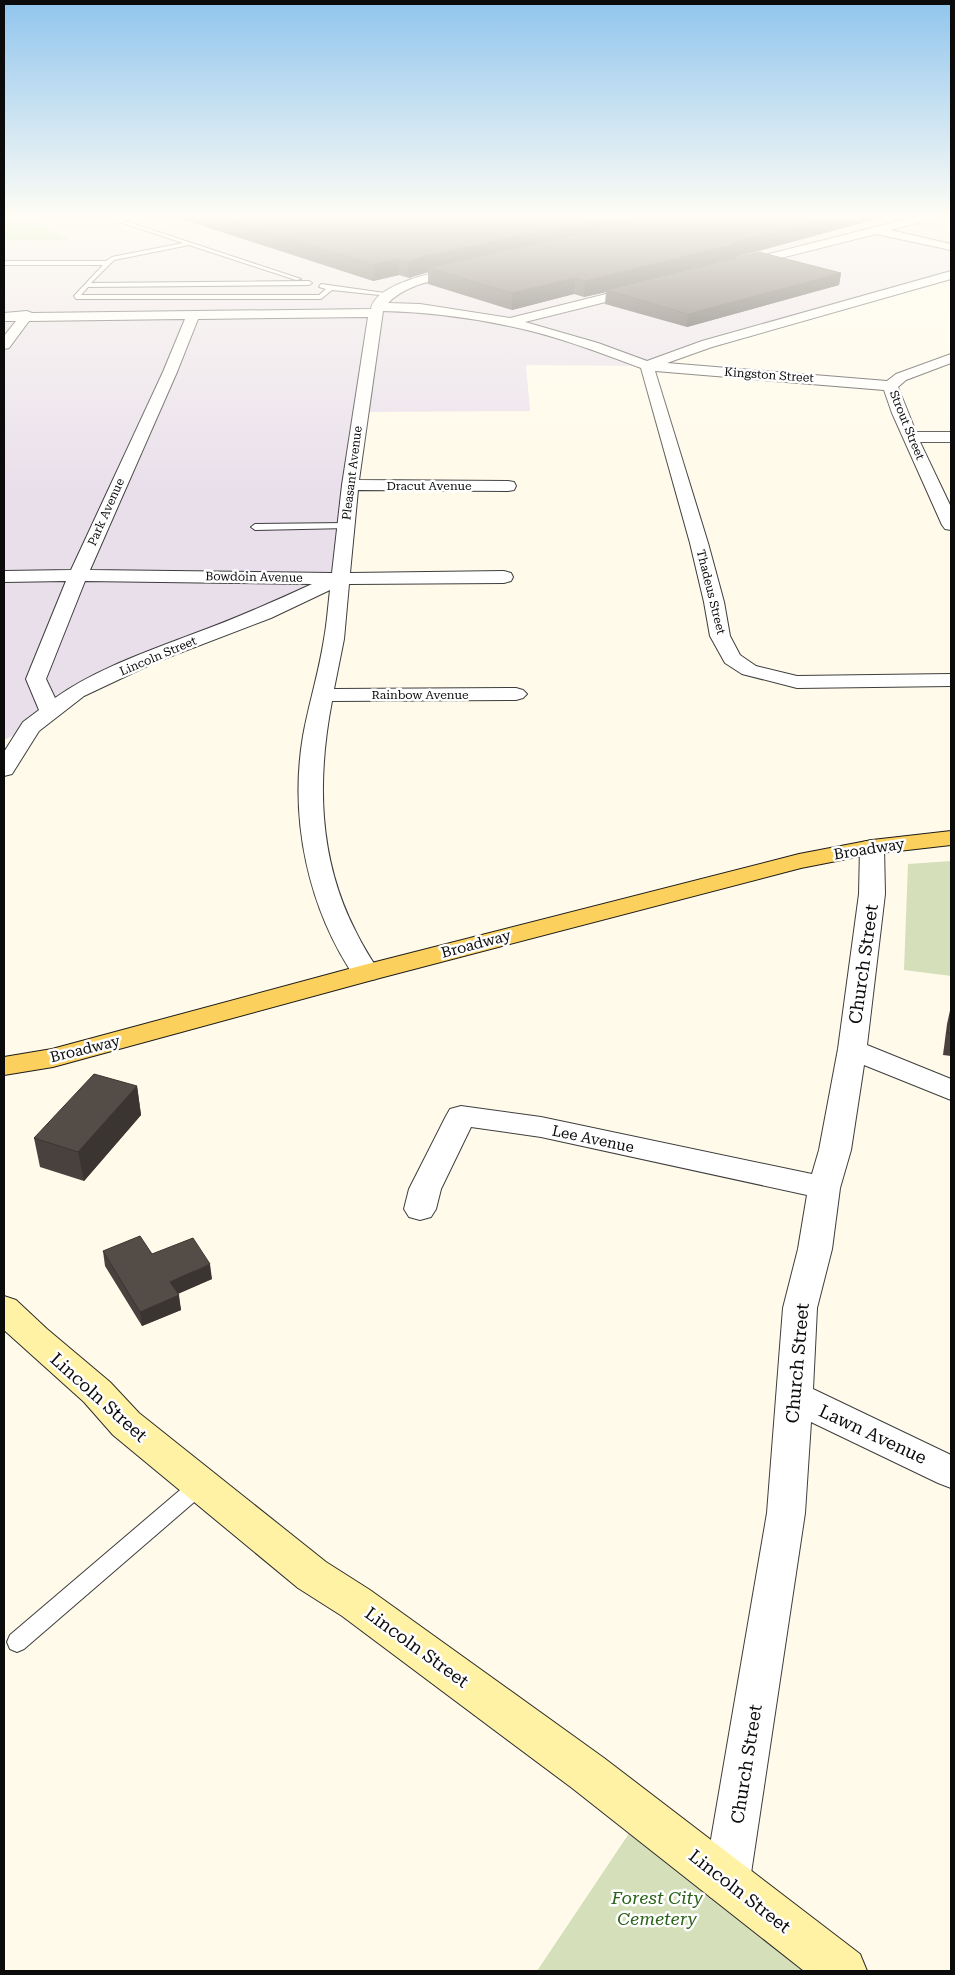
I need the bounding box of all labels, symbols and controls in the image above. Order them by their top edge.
street label: Kingston Street [724,365,815,385]
street label: Strout Street [887,388,927,462]
street label: Pleasant Avenue [339,425,365,521]
street label: Park Avenue [85,476,127,548]
street label: Dracut Avenue [386,479,472,493]
street label: Thadeus Street [694,548,728,636]
street label: Bowdoin Avenue [205,569,303,585]
street label: Lincoln Street [118,633,199,678]
street label: Rainbow Avenue [372,688,469,702]
street label: Broadway [832,834,906,863]
street label: Church Street [844,903,882,1025]
street label: Broadway [439,926,513,962]
street label: Broadway [48,1032,122,1066]
street label: Lee Avenue [550,1122,636,1156]
street label: Church Street [781,1302,813,1424]
street label: Lincoln Street [46,1348,152,1446]
street label: Lawn Avenue [816,1400,930,1468]
street label: Lincoln Street [361,1602,473,1692]
street label: Church Street [726,1702,766,1825]
street label: Lincoln Street [685,1845,795,1937]
park label: Forest City Cemetery [610,1887,703,1929]

